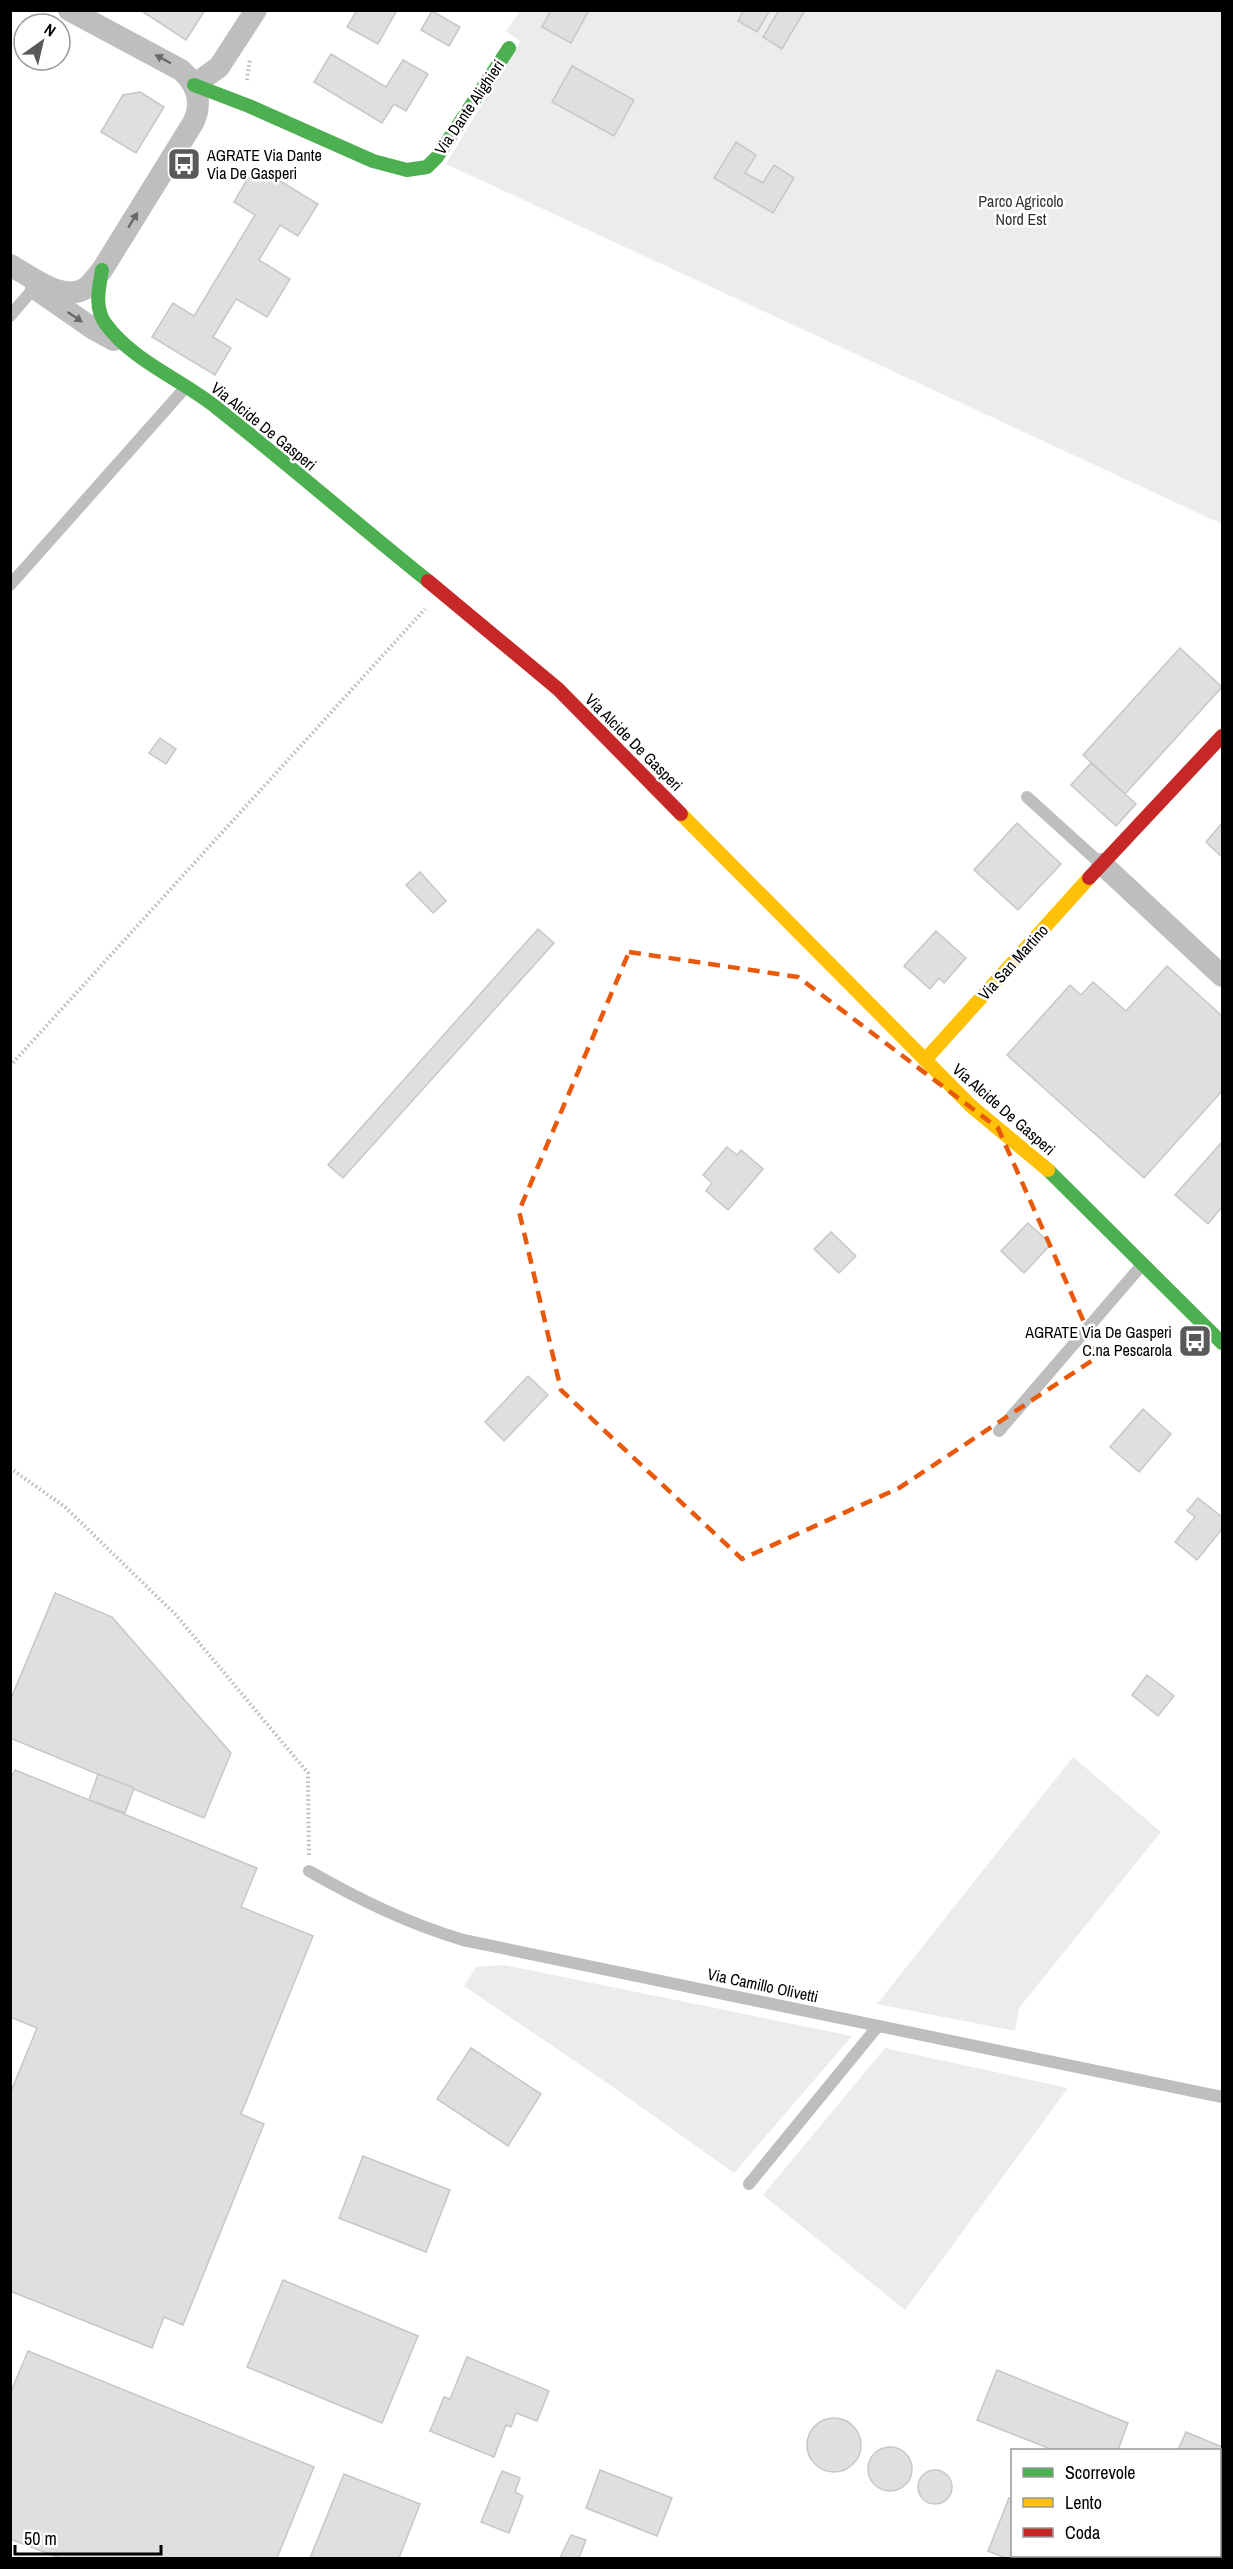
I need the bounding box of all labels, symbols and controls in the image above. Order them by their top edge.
north arrow [12,12,72,72]
text: N [40,18,60,41]
one-way arrow [154,54,171,64]
street label: Via Dante Alighieri [429,55,509,159]
place label: AGRATE Via Dante Via De Gasperi [206,144,322,184]
bus stop icon: AGRATE Via Dante Via De Gasperi [166,146,202,182]
park label: Parco Agricolo Nord Est [978,190,1064,230]
one-way arrow [127,212,138,228]
one-way arrow [67,311,83,322]
street label: Via Alcide De Gasperi [207,377,321,475]
street label: Via Alcide De Gasperi [580,688,688,796]
street label: Via San Martino [973,919,1053,1005]
street label: Via Alcide De Gasperi [948,1058,1060,1160]
place label: AGRATE Via De Gasperi C.na Pescarola [1024,1321,1173,1361]
bus stop icon: AGRATE Via De Gasperi C.na Pescarola [1177,1323,1213,1359]
street label: Via Camillo Olivetti [706,1963,820,2007]
legend [1011,2449,1221,2557]
text: Scorrevole [1065,2460,1136,2485]
text: Lento [1065,2490,1102,2515]
scale bar [15,2518,160,2556]
text: Coda [1065,2520,1100,2545]
text: 50 m [24,2526,57,2551]

